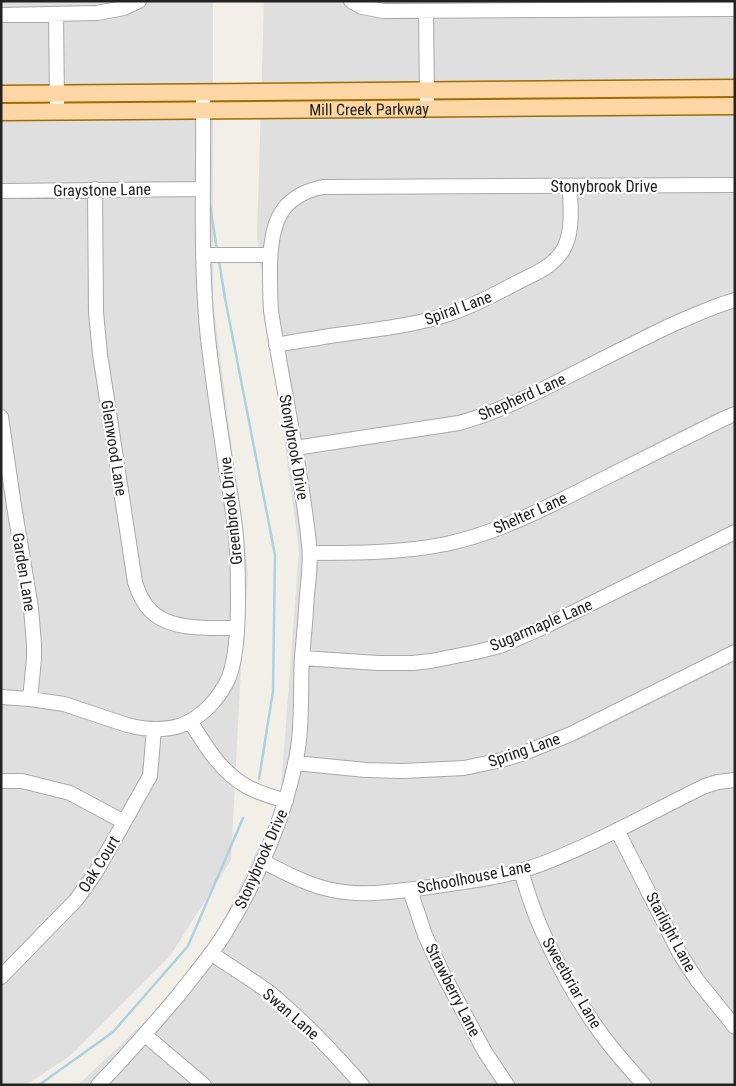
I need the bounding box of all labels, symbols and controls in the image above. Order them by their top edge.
street label: Mill Creek Parkway [309,99,429,119]
street label: Stonybrook Drive [551,177,657,196]
street label: Graystone Lane [53,180,151,200]
street label: Spiral Lane [422,287,494,329]
street label: Shepherd Lane [475,369,569,425]
street label: Stonybrook Drive [275,393,313,501]
street label: Glenwood Lane [97,399,131,497]
street label: Greenbrook Drive [216,456,246,566]
street label: Shelter Lane [490,488,570,538]
street label: Garden Lane [8,531,40,613]
street label: Sugarmaple Lane [487,595,595,655]
street label: Spring Lane [486,729,562,771]
street label: Stonybrook Drive [231,806,291,912]
street label: Oak Court [74,832,124,896]
street label: Schoolhouse Lane [415,857,533,897]
street label: Starlight Lane [642,889,700,975]
street label: Sweetbriar Lane [538,934,606,1032]
street label: Strawberry Lane [421,940,485,1040]
street label: Swan Lane [259,984,323,1044]

